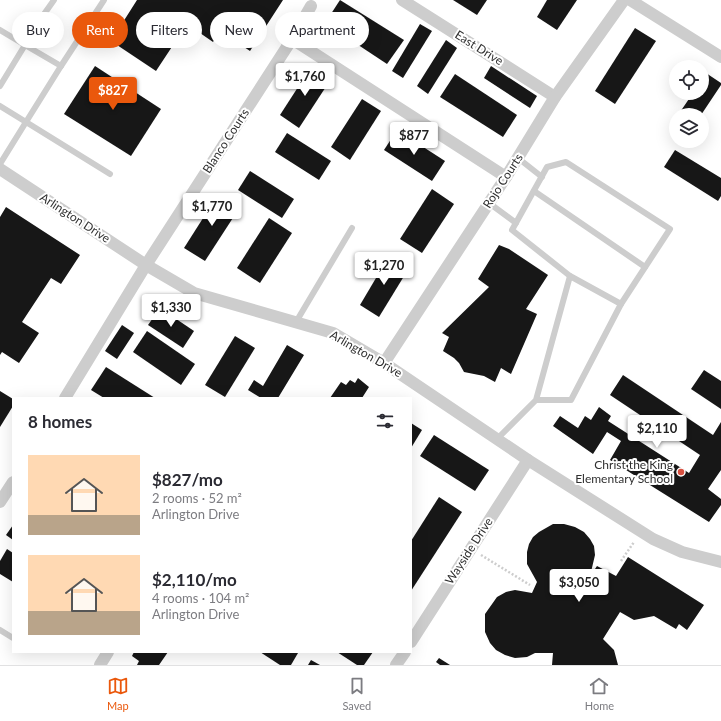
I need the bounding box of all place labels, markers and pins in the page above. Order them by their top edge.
pin: $1,760 [272,63,338,97]
pin: $827 [89,77,137,111]
pin: $877 [390,122,438,156]
pin: $1,770 [179,193,245,227]
pin: $1,270 [351,252,417,286]
pin: $1,330 [138,294,204,328]
pin: $2,110 [624,415,690,449]
place label: Christ the King Elementary School [575,457,673,486]
marker: Christ the King Elementary School [676,467,686,477]
pin: $3,050 [546,569,612,603]

